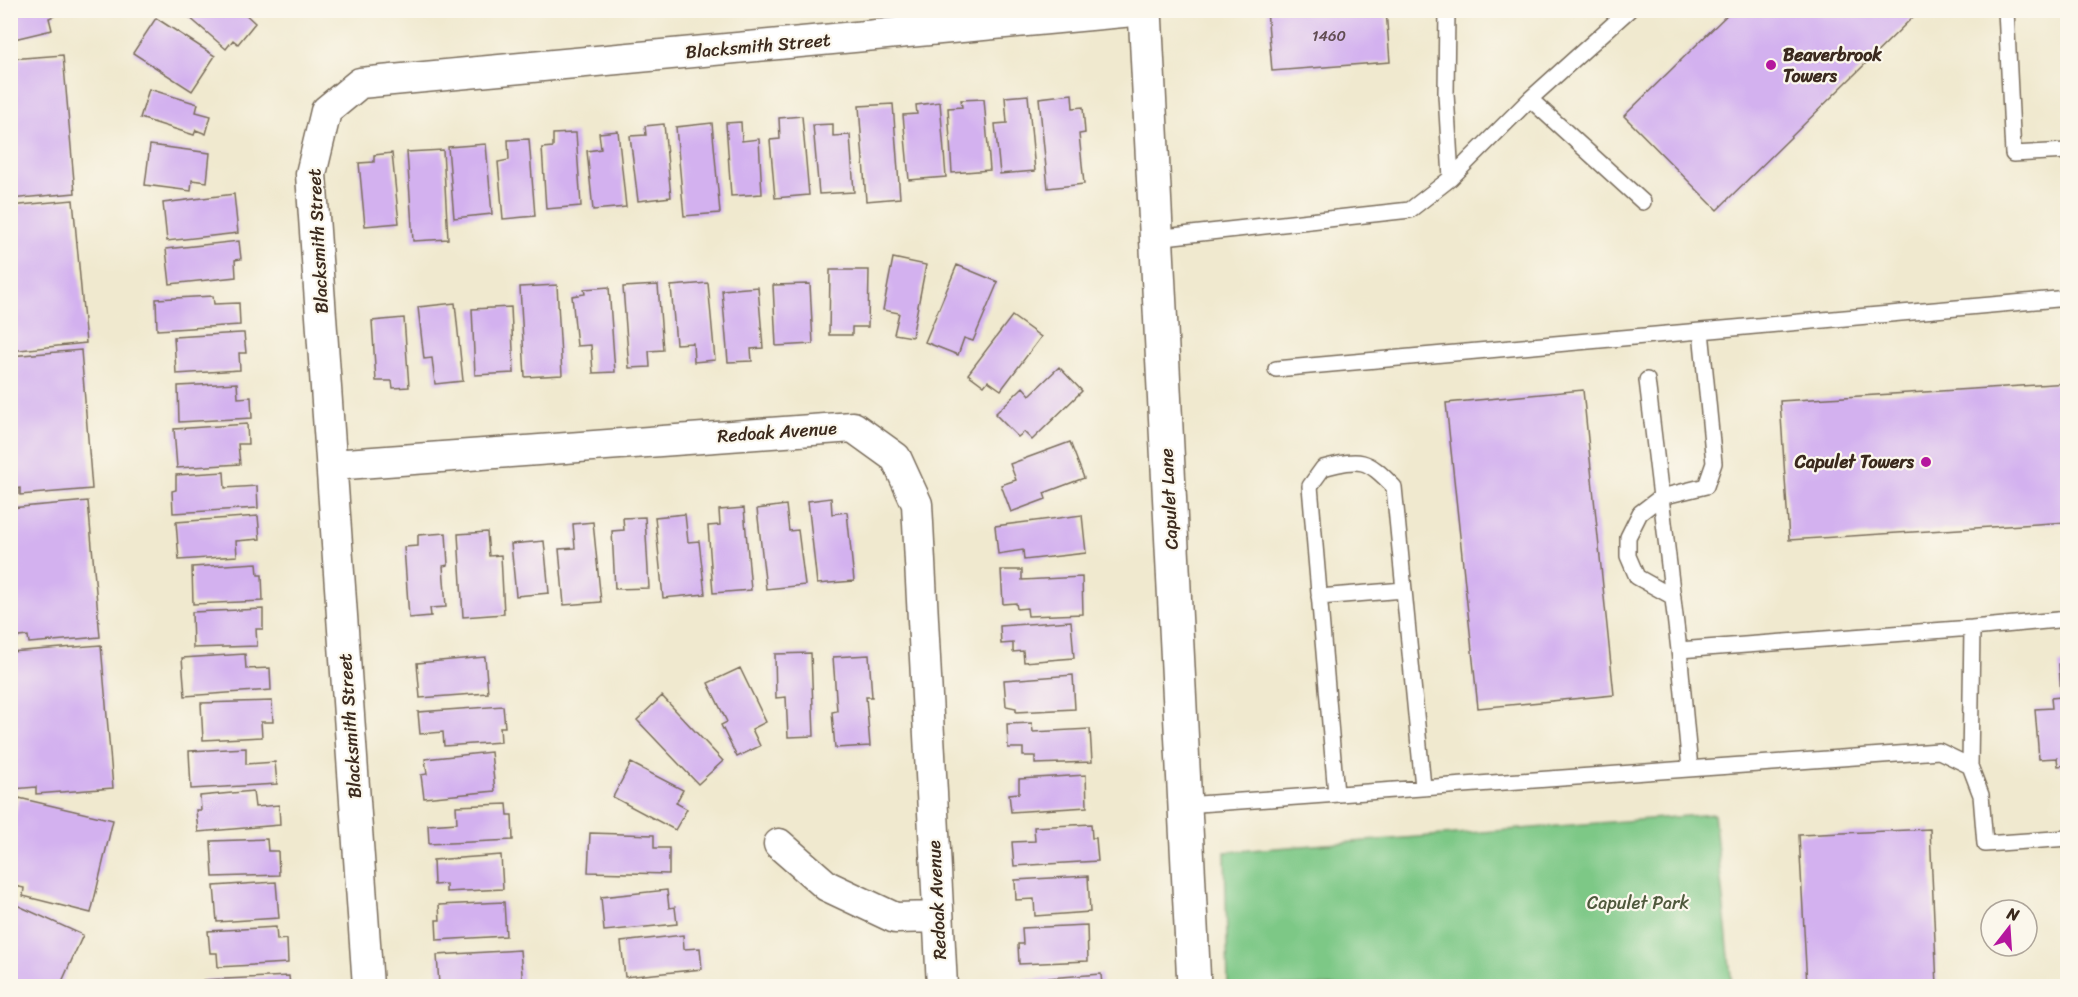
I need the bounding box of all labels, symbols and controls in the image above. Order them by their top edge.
house number: 1460 [1312,23,1346,49]
street label: Blacksmith Street [684,24,832,68]
place label: Beaverbrook Towers [1783,39,1882,92]
marker: Beaverbrook Towers [1764,58,1778,72]
street label: Blacksmith Street [298,167,338,314]
street label: Redoak Avenue [716,412,838,452]
place label: Capulet Towers [1794,446,1915,478]
street label: Capulet Lane [1150,447,1188,551]
marker: Capulet Towers [1919,455,1933,469]
street label: Blacksmith Street [329,652,371,800]
street label: Redoak Avenue [918,839,956,961]
park label: Capulet Park [1587,887,1689,919]
north arrow [1979,898,2039,958]
text: N [2003,898,2024,930]

